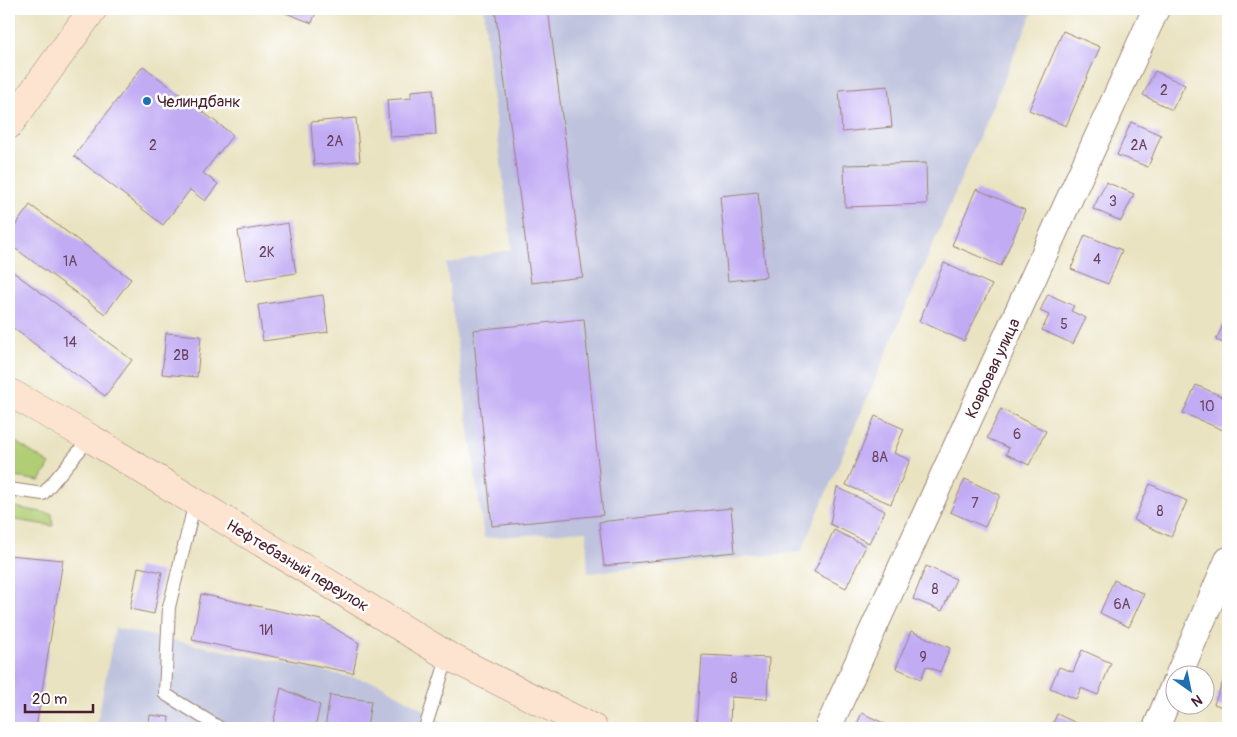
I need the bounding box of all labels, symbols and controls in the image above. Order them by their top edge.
house number: 2 [1160,82,1168,99]
place label: Челиндбанк [157,92,240,112]
marker: Челиндбанк [141,95,153,107]
house number: 2А [327,133,343,150]
house number: 2 [149,137,157,154]
house number: 2А [1131,137,1147,154]
house number: 3 [1109,193,1117,210]
house number: 2К [259,244,275,261]
house number: 4 [1093,251,1101,268]
house number: 1А [63,253,77,270]
street label: Ковровая улица [961,315,1025,422]
house number: 5 [1060,316,1068,333]
house number: 14 [63,334,77,351]
house number: 2В [173,347,189,364]
house number: 10 [1199,398,1215,415]
house number: 6 [1013,426,1021,443]
house number: 8А [872,449,888,466]
house number: 7 [971,495,979,512]
house number: 8 [1156,503,1164,520]
street label: Нефтебазный переулок [223,515,372,616]
house number: 8 [931,581,939,598]
house number: 6А [1113,596,1131,613]
house number: 1И [259,622,273,639]
house number: 9 [919,649,927,666]
north arrow [1164,664,1214,714]
house number: 8 [730,670,738,687]
scale bar [25,682,92,714]
text: 20 m [32,690,67,709]
text: N [1188,691,1205,710]

